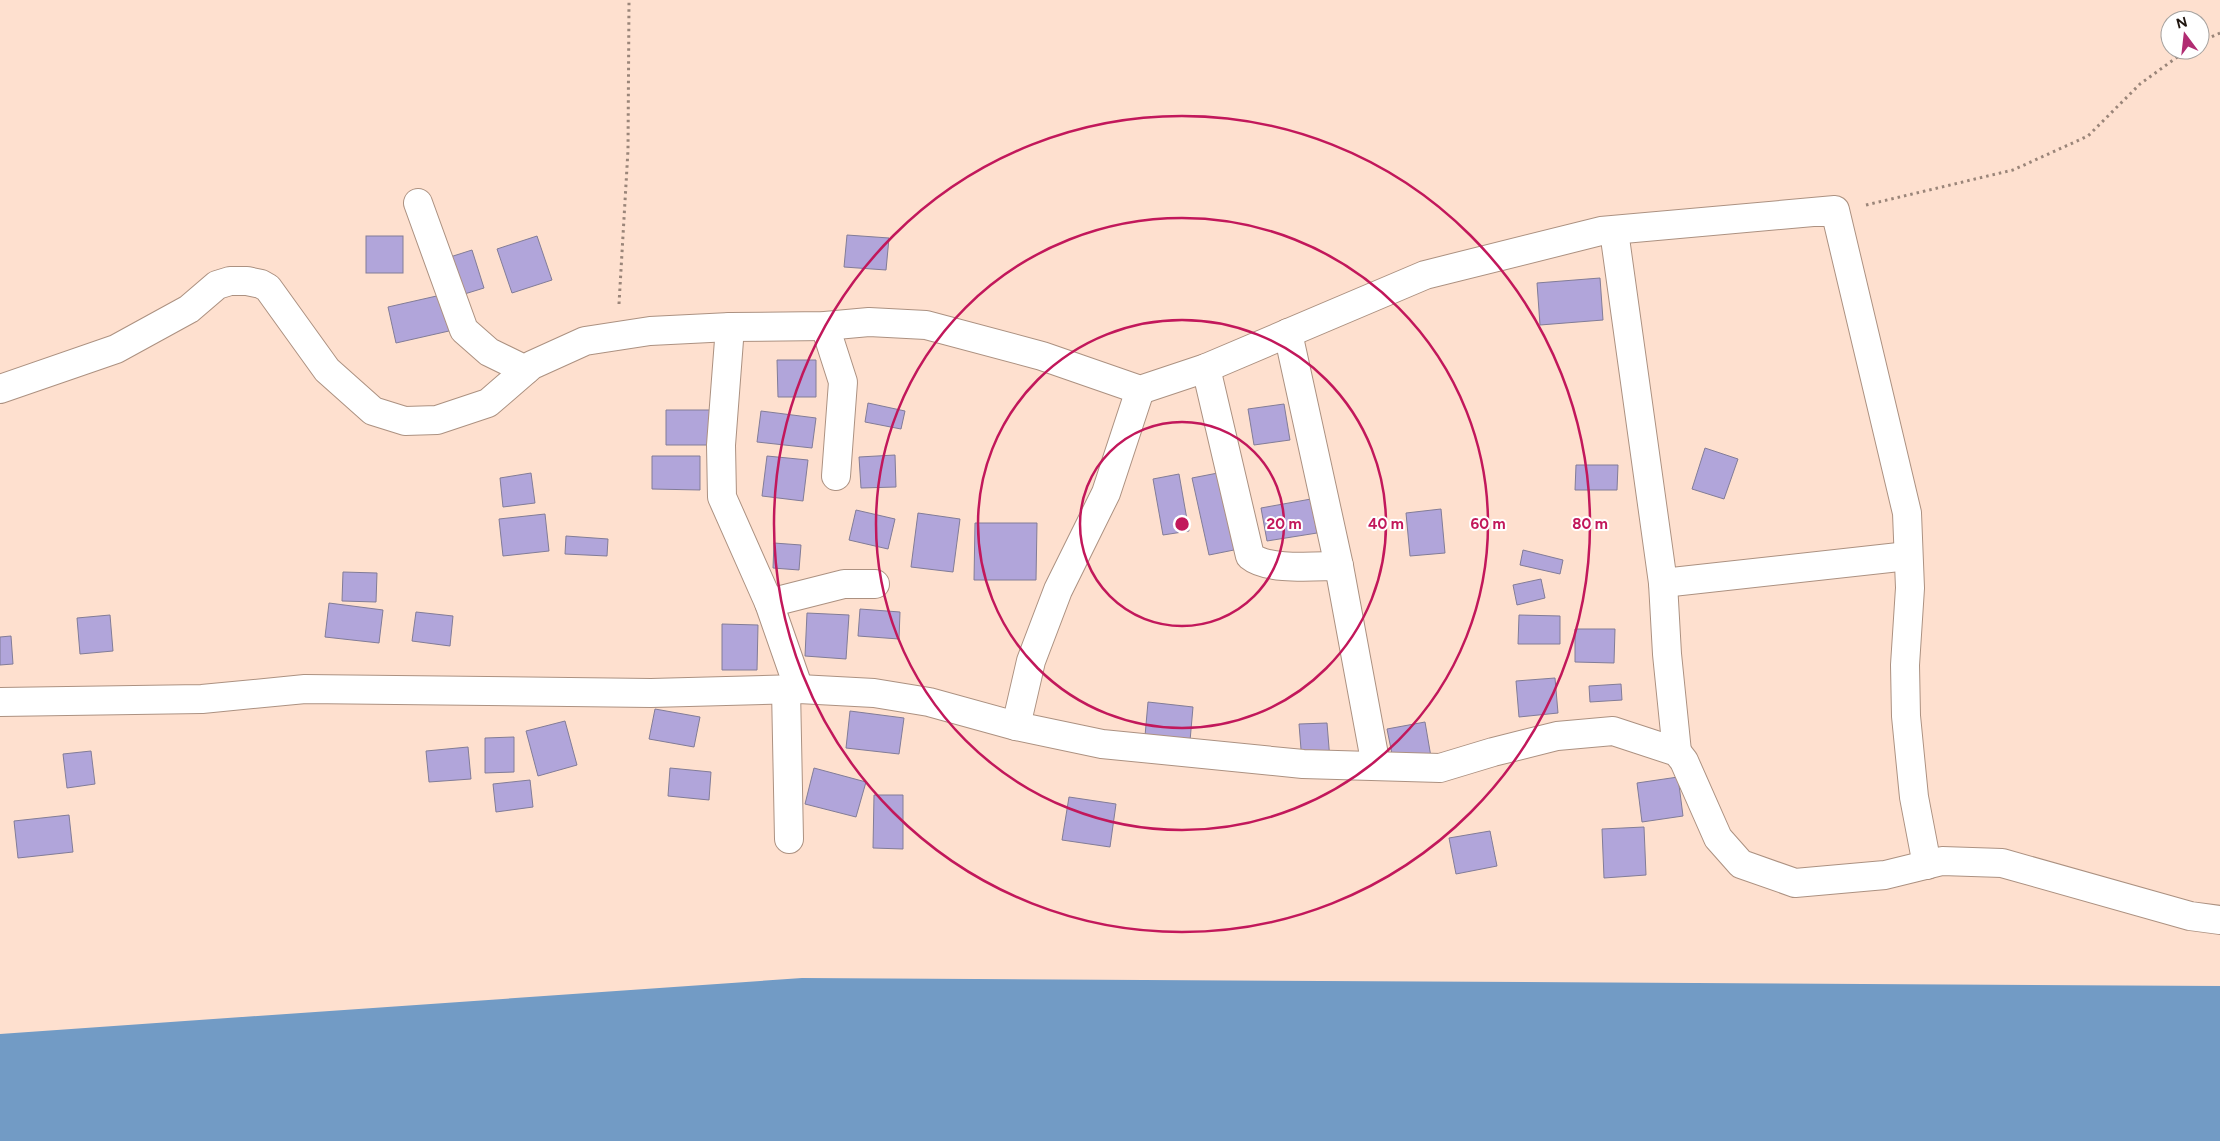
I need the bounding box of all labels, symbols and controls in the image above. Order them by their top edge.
north arrow [2160,10,2210,60]
text: N [2174,13,2189,33]
centre of rings [1173,515,1191,533]
text: 20 m [1266,515,1302,533]
text: 40 m [1368,515,1404,533]
text: 60 m [1470,515,1506,533]
text: 80 m [1572,515,1608,533]

